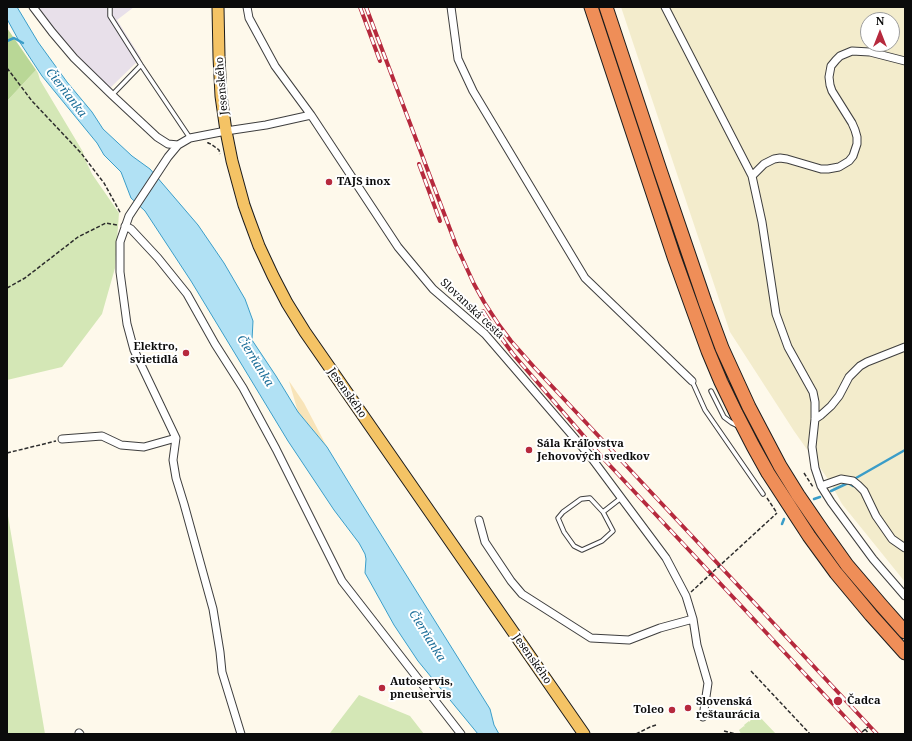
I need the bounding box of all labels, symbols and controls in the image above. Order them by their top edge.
north arrow [860,12,900,52]
text: N [876,13,884,28]
street label: Jesenského [213,56,231,116]
water label: Čierňanka [43,66,89,120]
place label: TAJS inox [337,175,390,189]
marker: TAJS inox [324,177,334,187]
street label: Slovanská cesta [437,276,507,342]
water label: Čierňanka [234,333,276,389]
place label: Elektro, svietidlá [130,340,178,366]
marker: Elektro, svietidlá [181,348,191,358]
street label: Jesenského [325,365,369,421]
place label: Sála Kráľovstva Jehovových svedkov [537,437,650,463]
marker: Sála Kráľovstva Jehovových svedkov [524,445,534,455]
water label: Čierňanka [406,608,448,664]
street label: Jesenského [510,631,554,687]
place label: Autoservis, pneuservis [390,675,453,701]
marker: Autoservis, pneuservis [377,683,387,693]
place label: Čadca [847,694,880,708]
place label: Slovenská reštaurácia [696,695,760,721]
marker: Čadca [832,695,844,707]
place label: Toleo [634,703,664,717]
marker: Slovenská reštaurácia [683,703,693,713]
marker: Toleo [667,705,677,715]

